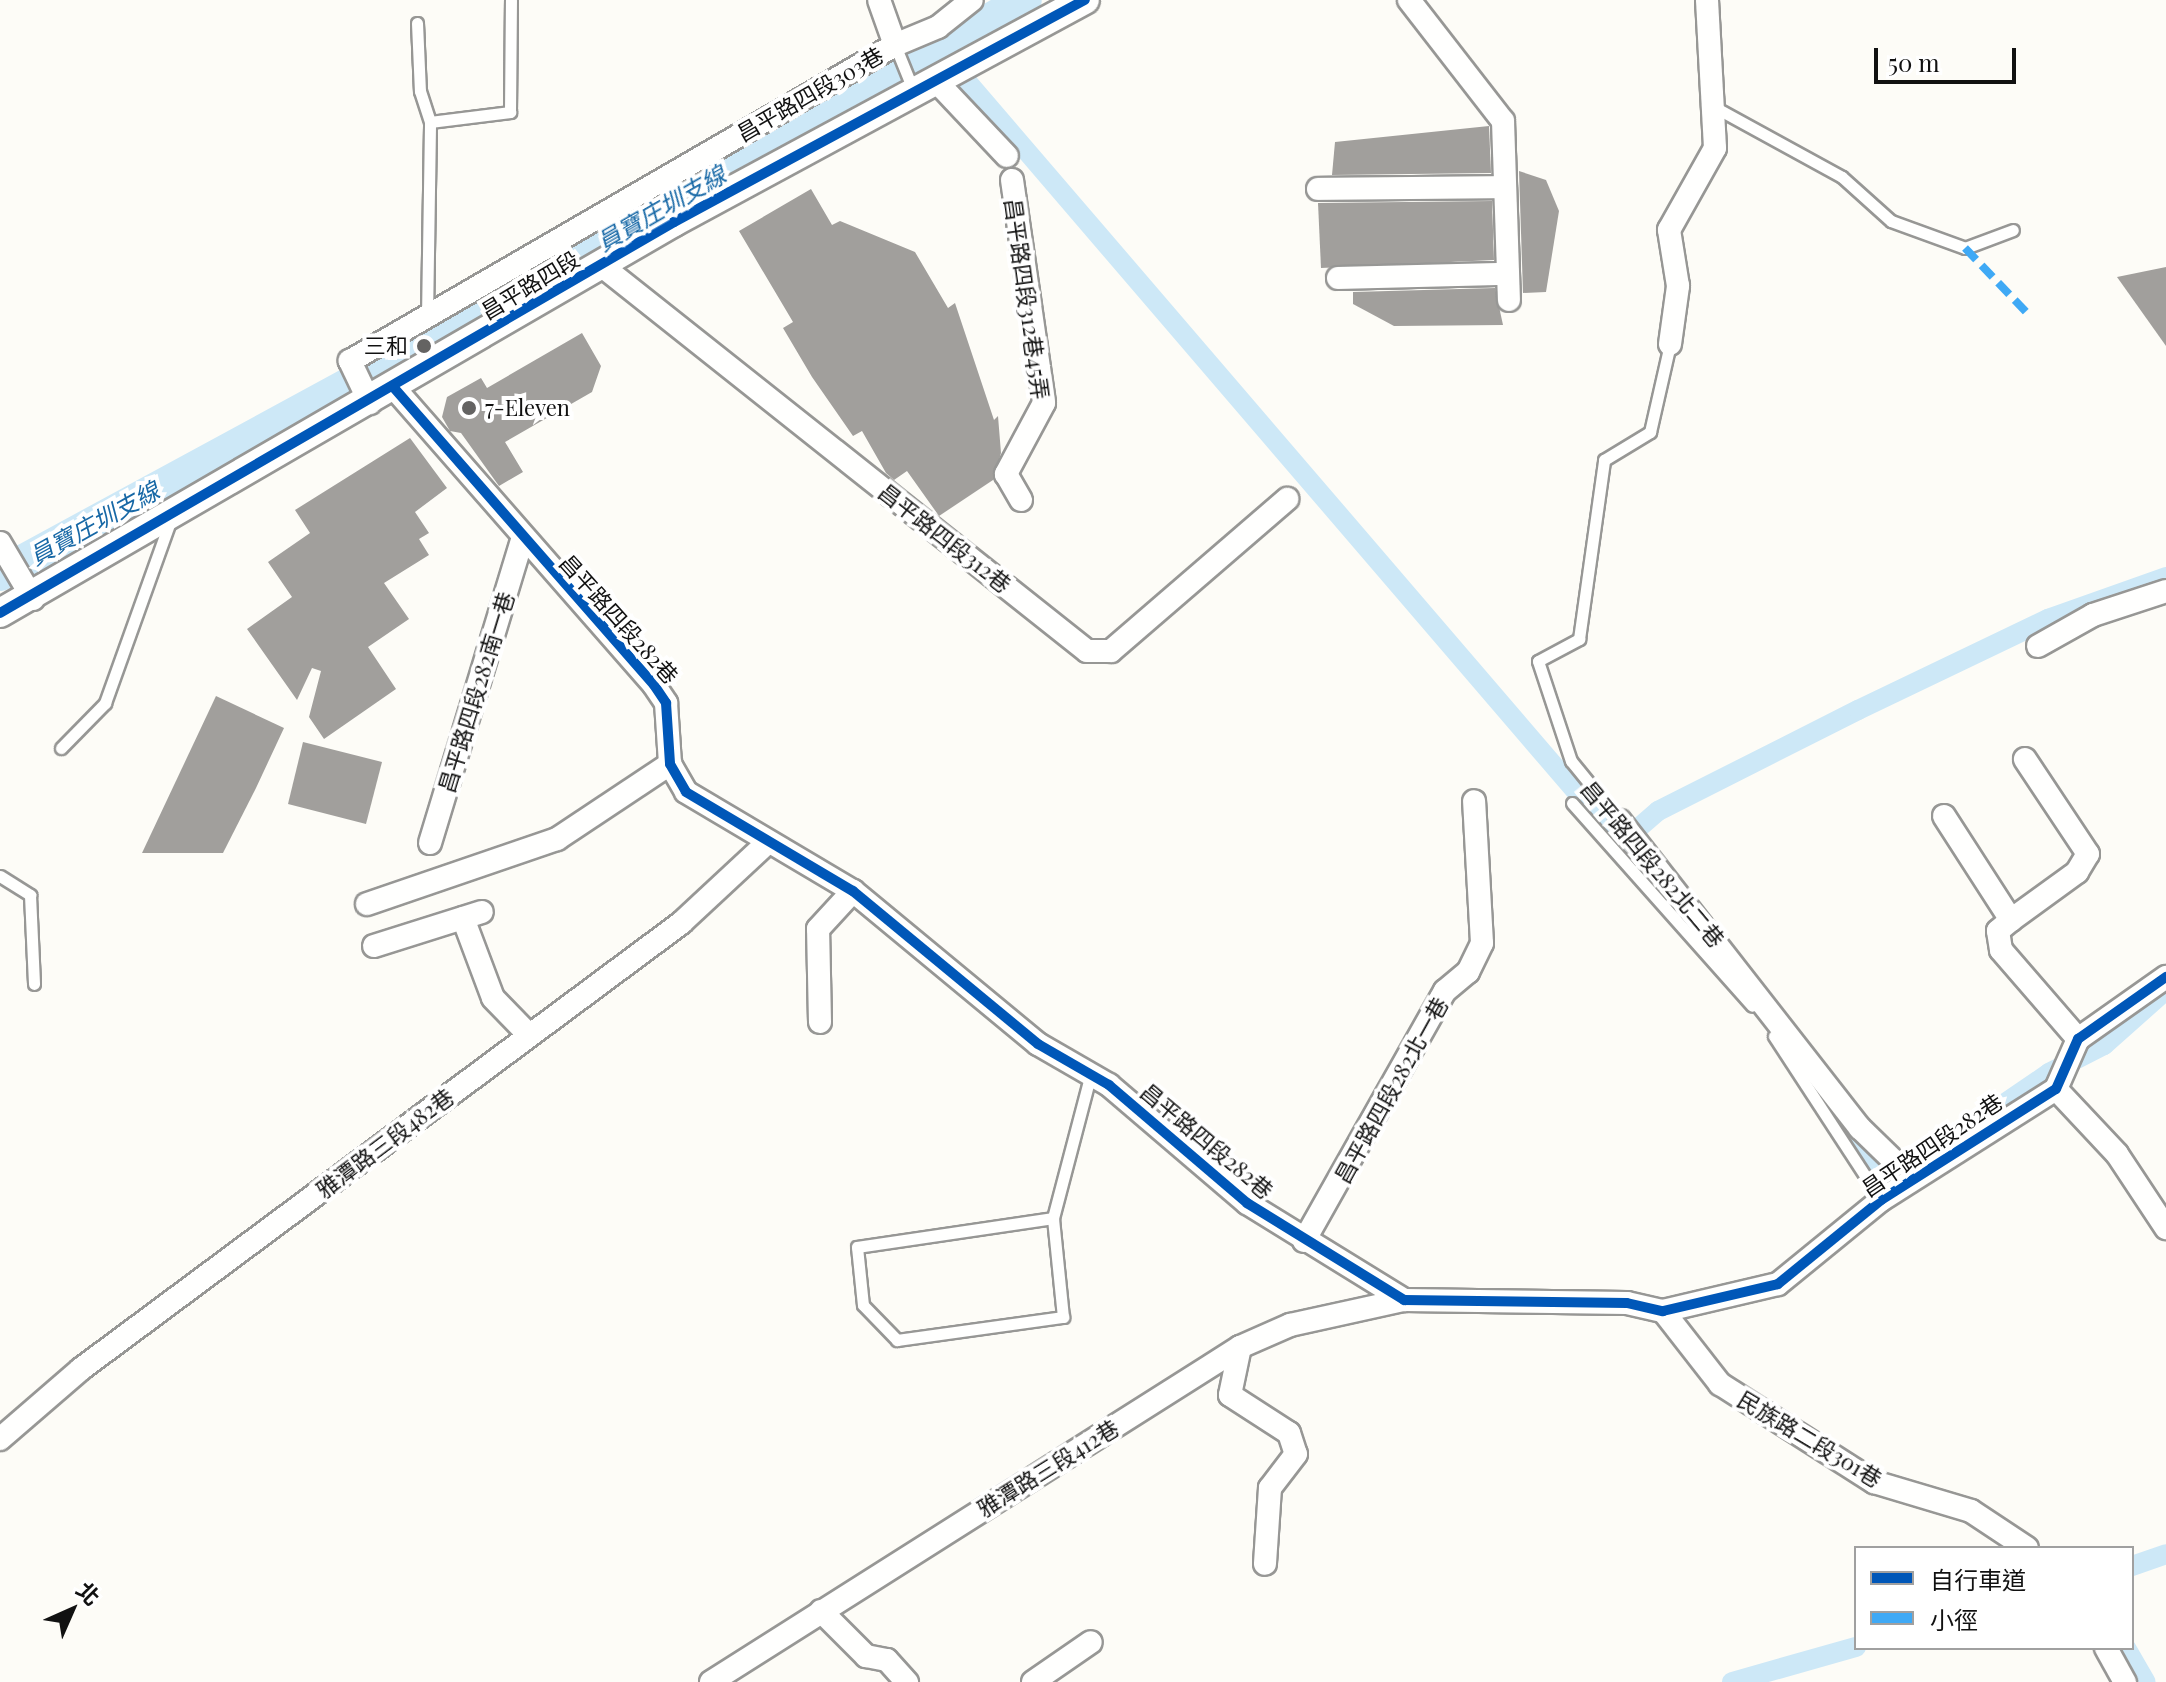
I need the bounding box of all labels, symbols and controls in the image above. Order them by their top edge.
scale bar [1878,32,2020,82]
street label: 昌平路四段303巷 [732,41,888,147]
text: 50 m [1888,46,1940,78]
water label: 員寶庄圳支線 [591,160,731,256]
street label: 昌平路四段312巷45弄 [1000,197,1054,401]
street label: 昌平路四段 [476,245,584,325]
place label: 三和 [364,333,408,359]
marker: 三和 [415,337,433,355]
place label: 7-Eleven [485,395,570,421]
marker: 7-Eleven [460,399,478,417]
water label: 員寶庄圳支線 [24,475,164,571]
street label: 昌平路四段312巷 [874,478,1016,598]
street label: 昌平路四段282巷 [554,549,684,689]
street label: 昌平路四段282南一巷 [433,588,519,796]
street label: 昌平路四段282北二巷 [1576,776,1730,952]
street label: 昌平路四段282北一巷 [1329,992,1453,1188]
street label: 昌平路四段282巷 [1136,1078,1278,1204]
street label: 雅潭路三段482巷 [311,1083,459,1203]
street label: 昌平路四段282巷 [1856,1088,2008,1202]
street label: 民族路二段301巷 [1733,1386,1887,1492]
street label: 雅潭路三段412巷 [973,1414,1123,1522]
legend [1854,1546,2134,1650]
text: 自行車道 [1930,1563,2026,1595]
north arrow [32,1570,112,1650]
text: 北 [71,1575,107,1611]
text: 小徑 [1930,1603,1978,1635]

